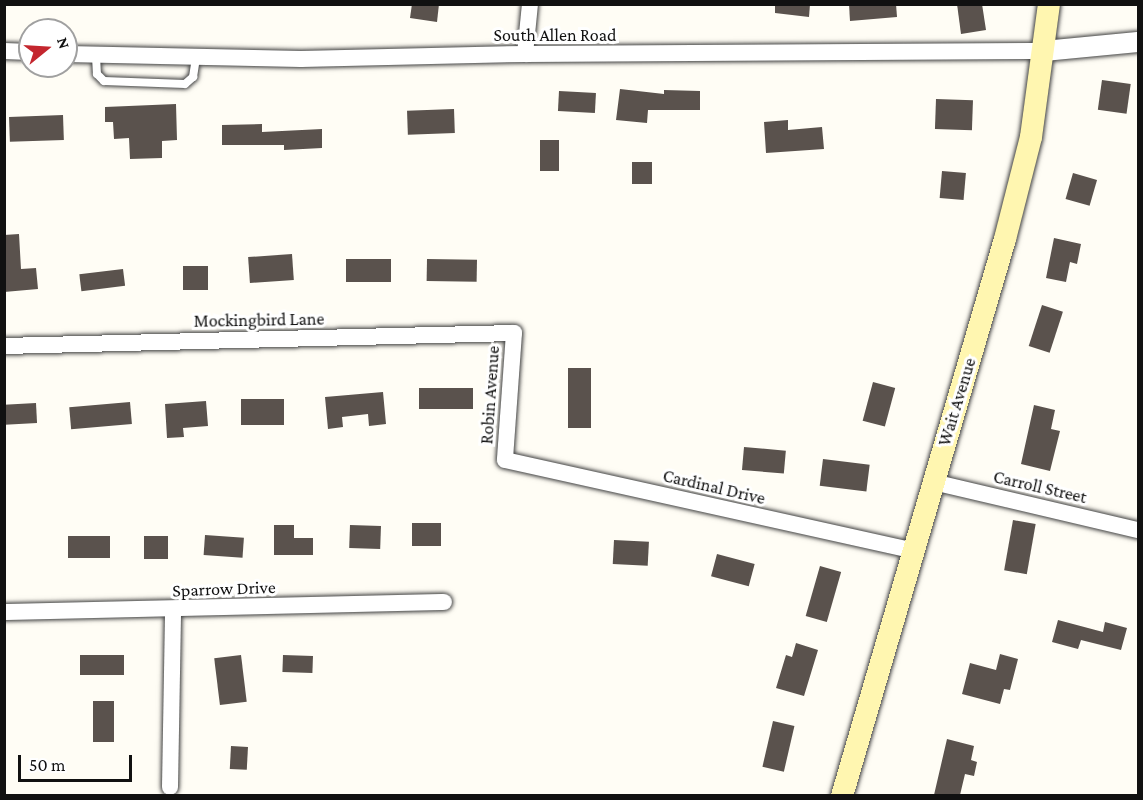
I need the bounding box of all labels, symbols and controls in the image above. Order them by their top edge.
north arrow [18,18,78,78]
street label: South Allen Road [493,24,617,46]
text: N [54,35,73,51]
street label: Mockingbird Lane [194,308,324,332]
street label: Robin Avenue [476,345,504,445]
street label: Wait Avenue [933,355,981,449]
street label: Cardinal Drive [661,465,767,509]
street label: Carroll Street [991,466,1089,508]
street label: Sparrow Drive [172,576,276,602]
scale bar [21,743,135,781]
text: 50 m [29,755,66,775]

